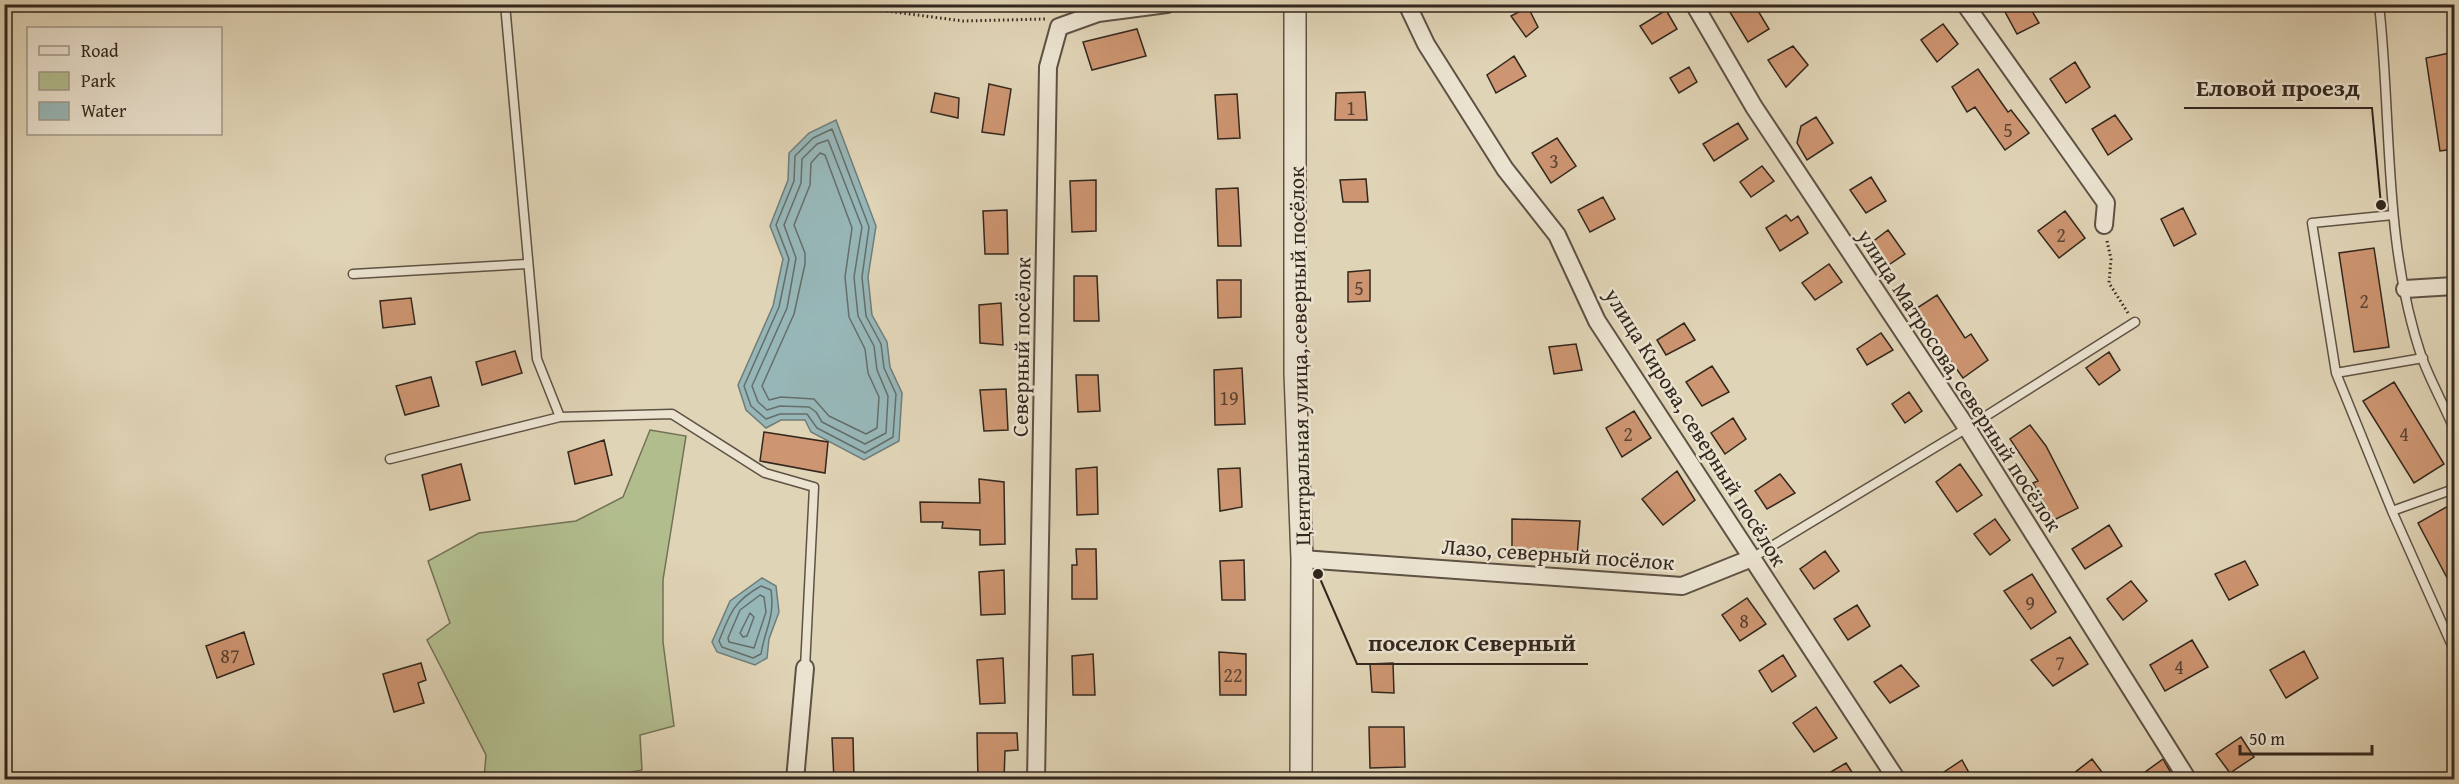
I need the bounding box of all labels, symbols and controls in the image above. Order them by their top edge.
legend [27,27,222,135]
text: Road [81,37,119,64]
callout: Еловой проезд [2184,66,2372,108]
text: Park [81,67,117,94]
text: Еловой проезд [2196,70,2360,105]
house number: 1 [1346,93,1356,122]
text: Water [81,97,127,124]
house number: 5 [2003,115,2013,144]
house number: 3 [1549,146,1559,175]
street label: Центральная улица, северный посёлок [1280,166,1318,546]
house number: 2 [2056,220,2066,249]
street label: улица Матросова, северный посёлок [1849,221,2071,538]
street label: Северный посёлок [1003,256,1039,437]
house number: 5 [1354,273,1364,302]
street label: улица Кирова, северный посёлок [1596,281,1795,573]
house number: 2 [2359,286,2369,315]
house number: 19 [1219,383,1239,412]
house number: 2 [1623,419,1633,448]
house number: 4 [2399,419,2409,448]
street label: Лазо, северный посёлок [1441,530,1676,578]
house number: 9 [2025,588,2035,617]
house number: 8 [1739,606,1749,635]
callout: поселок Северный [1357,622,1588,664]
text: поселок Северный [1368,625,1576,660]
house number: 87 [220,641,240,670]
house number: 7 [2055,648,2065,677]
house number: 4 [2174,652,2184,681]
house number: 22 [1223,660,1243,689]
scale bar [2240,718,2372,756]
text: 50 m [2249,725,2285,752]

